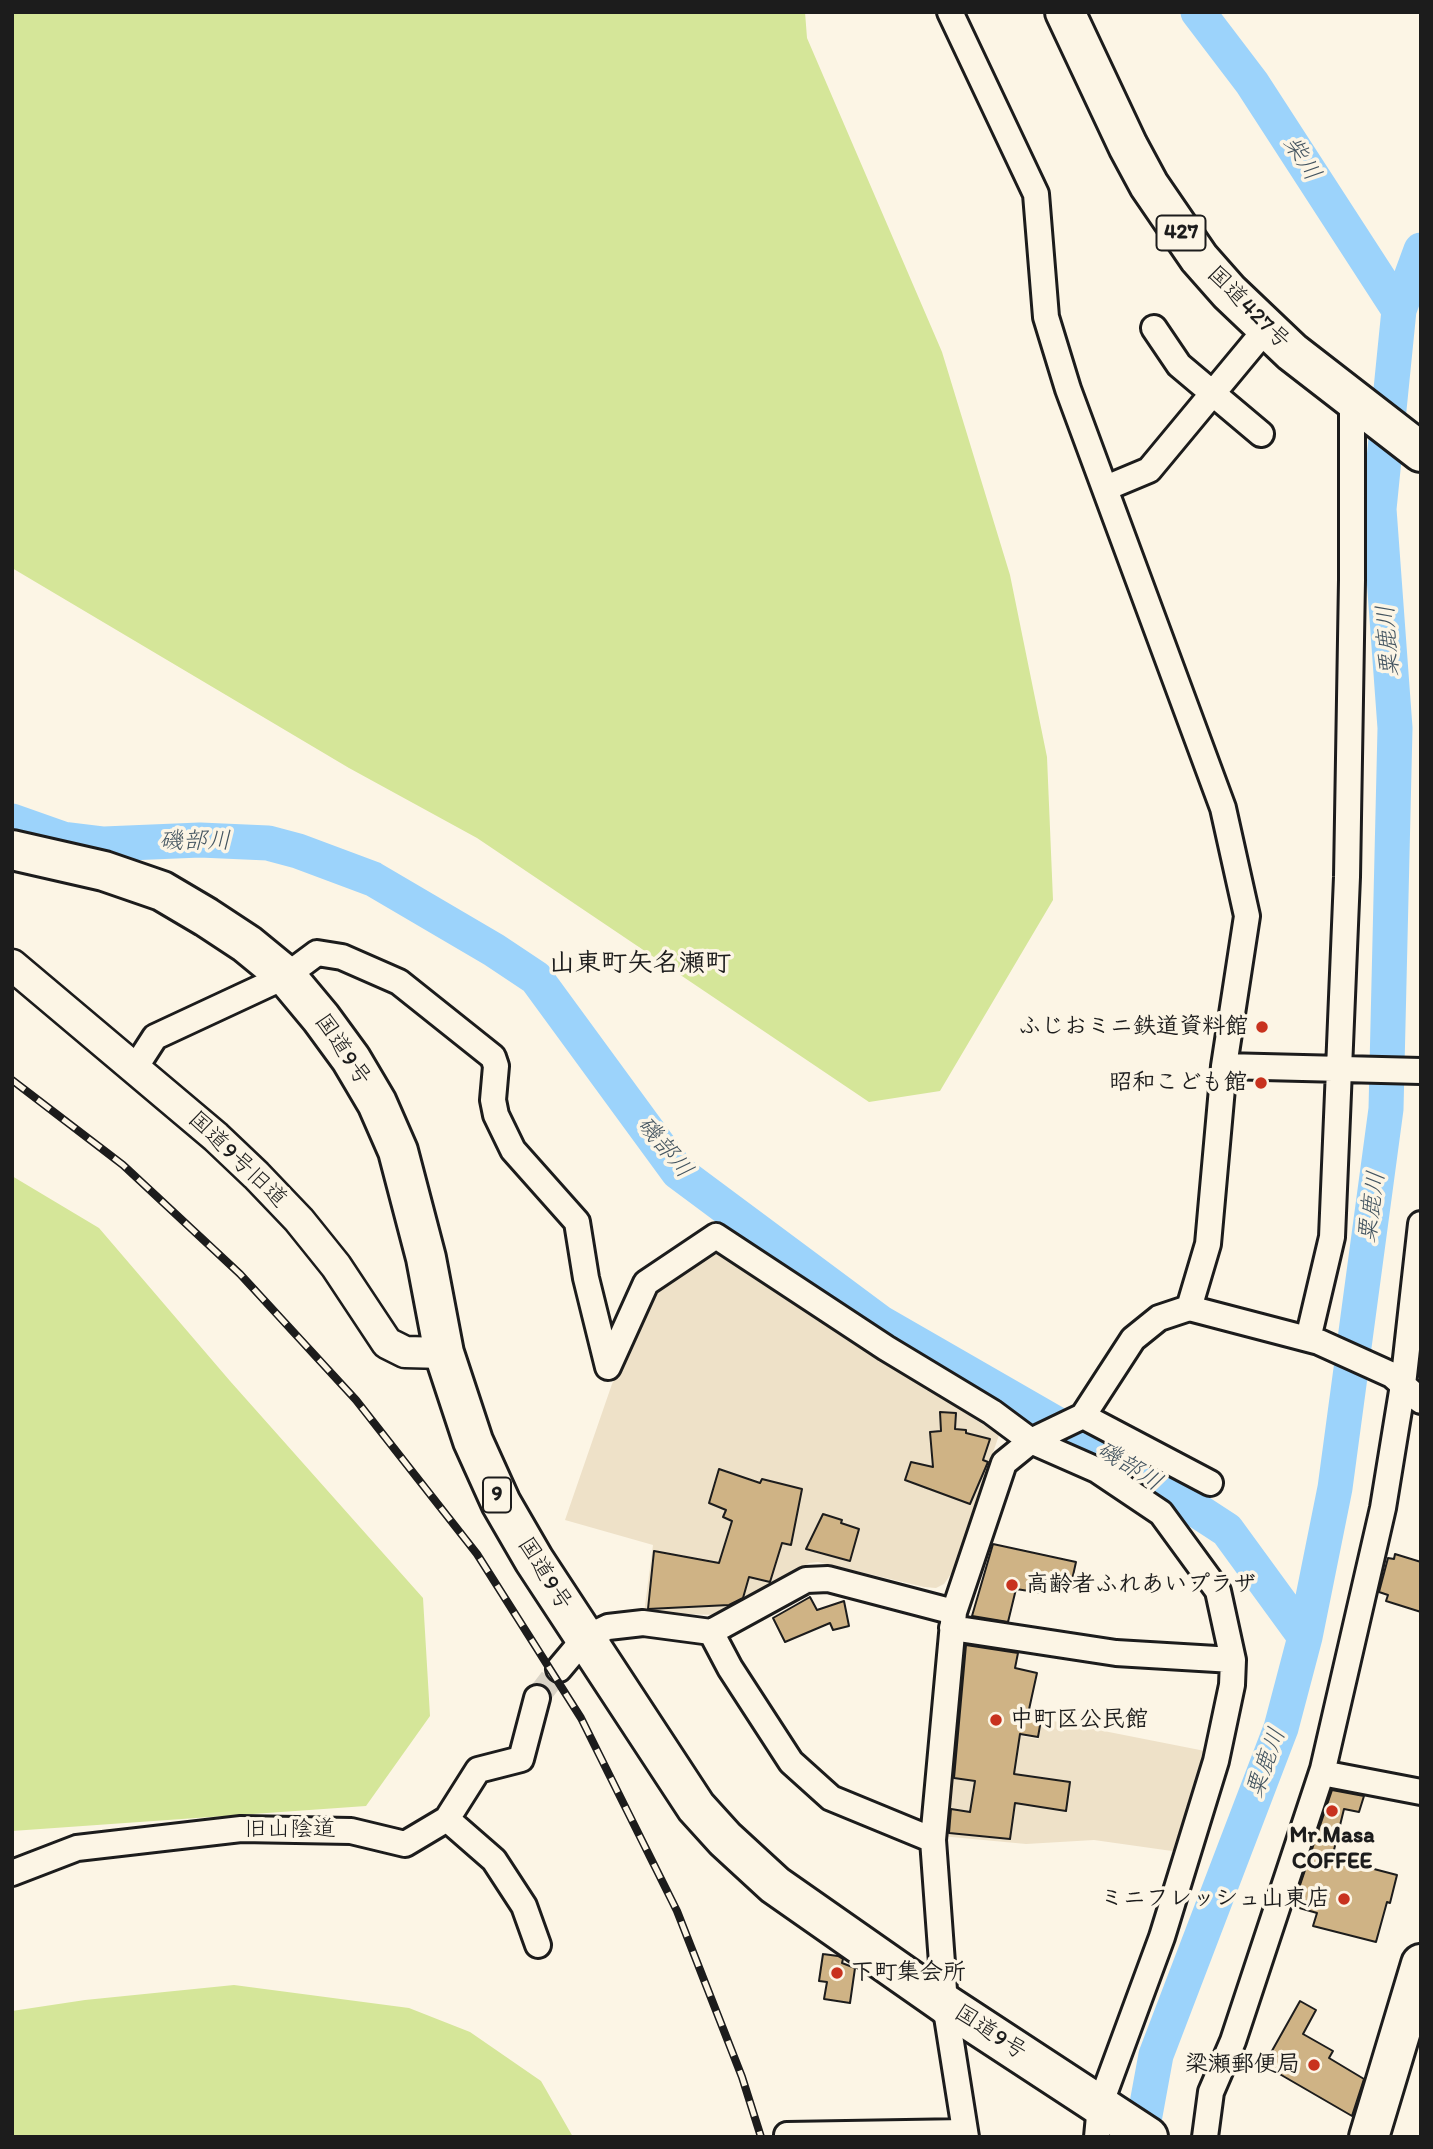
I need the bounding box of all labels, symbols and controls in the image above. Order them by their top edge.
water label: 柴川 [1276,131,1326,187]
road number: 427 [1156,216,1206,250]
street label: 国道427号 [1201,261,1295,355]
water label: 粟鹿川 [1372,604,1406,678]
water label: 磯部川 [159,828,231,856]
district label: 山東町矢名瀬町 [549,948,731,980]
street label: 国道9号 [308,1009,376,1091]
place label: ふじおミニ鉄道資料館 [1018,1013,1248,1041]
marker: ふじおミニ鉄道資料館 [1254,1019,1270,1035]
place label: 昭和こども館 [1109,1069,1247,1097]
marker: 昭和こども館 [1253,1075,1269,1091]
street label: 国道9号旧道 [182,1106,292,1214]
water label: 磯部川 [630,1111,698,1185]
water label: 粟鹿川 [1354,1169,1392,1245]
water label: 磯部川 [1091,1436,1167,1498]
road number: 9 [483,1478,511,1512]
street label: 国道9号 [511,1532,577,1616]
place label: 高齢者ふれあいプラザ [1026,1571,1256,1599]
marker: 高齢者ふれあいプラザ [1004,1577,1020,1593]
place label: 中町区公民館 [1010,1706,1148,1734]
marker: 中町区公民館 [988,1712,1004,1728]
water label: 粟鹿川 [1241,1724,1293,1802]
marker: Mr.Masa COFFEE [1324,1803,1340,1819]
street label: 旧山陰道 [244,1816,336,1844]
place label: Mr.Masa COFFEE [1290,1822,1374,1876]
place label: ミニフレッシュ山東店 [1100,1885,1330,1913]
marker: ミニフレッシュ山東店 [1336,1891,1352,1907]
place label: 下町集会所 [851,1959,966,1987]
marker: 下町集会所 [829,1965,845,1981]
street label: 国道9号 [949,1999,1031,2067]
place label: 梁瀬郵便局 [1185,2051,1300,2079]
marker: 梁瀬郵便局 [1306,2057,1322,2073]

